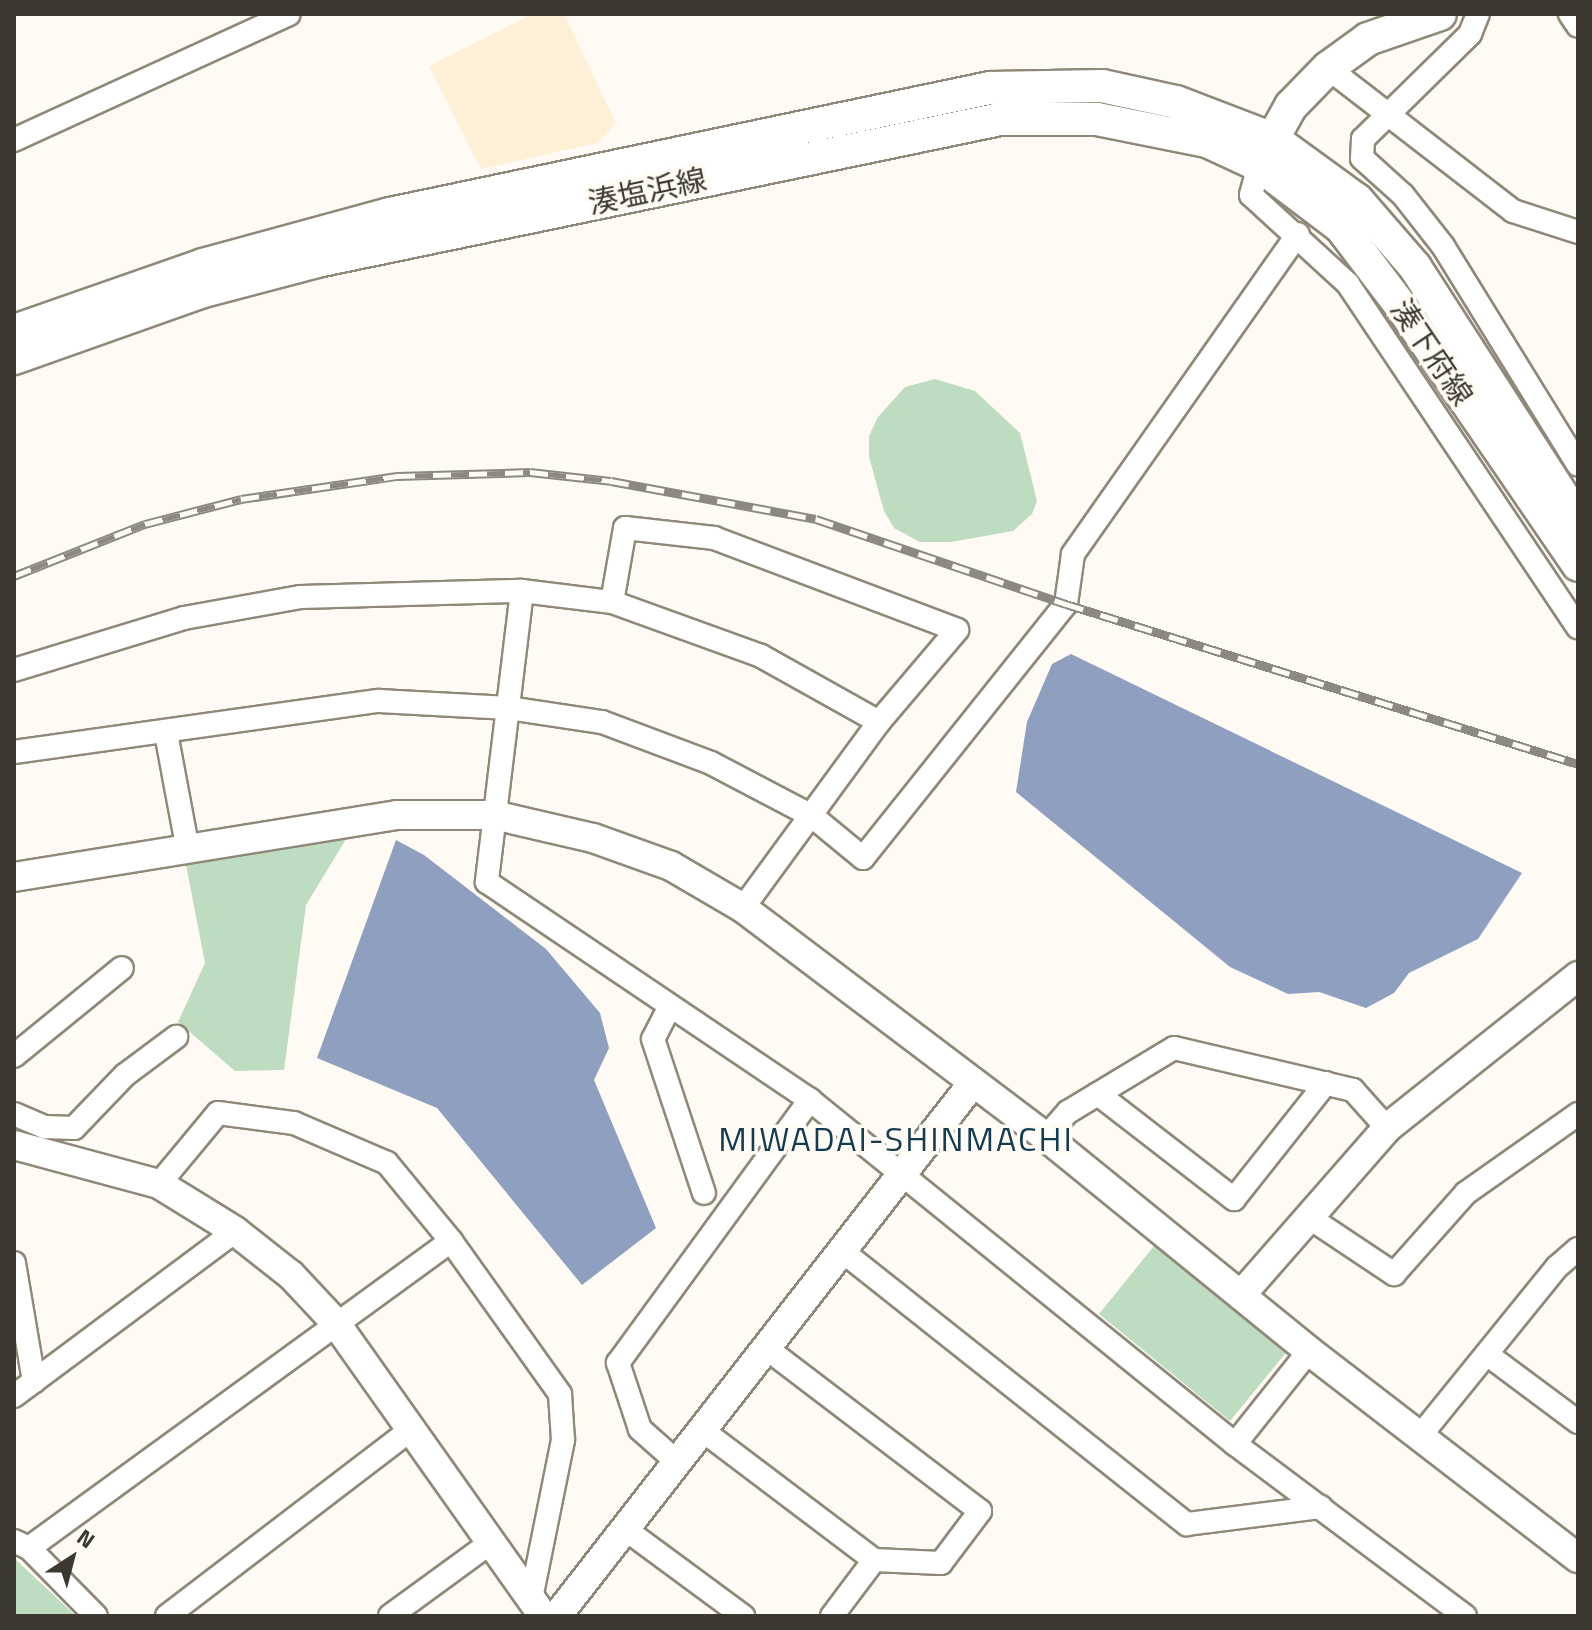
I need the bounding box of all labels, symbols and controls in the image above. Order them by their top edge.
street label: 湊塩浜線 [585,161,709,221]
street label: 湊下府線 [1384,292,1480,412]
district label: MIWADAI-SHINMACHI [718,1119,1074,1159]
north arrow [32,1518,112,1598]
text: N [70,1520,102,1557]

